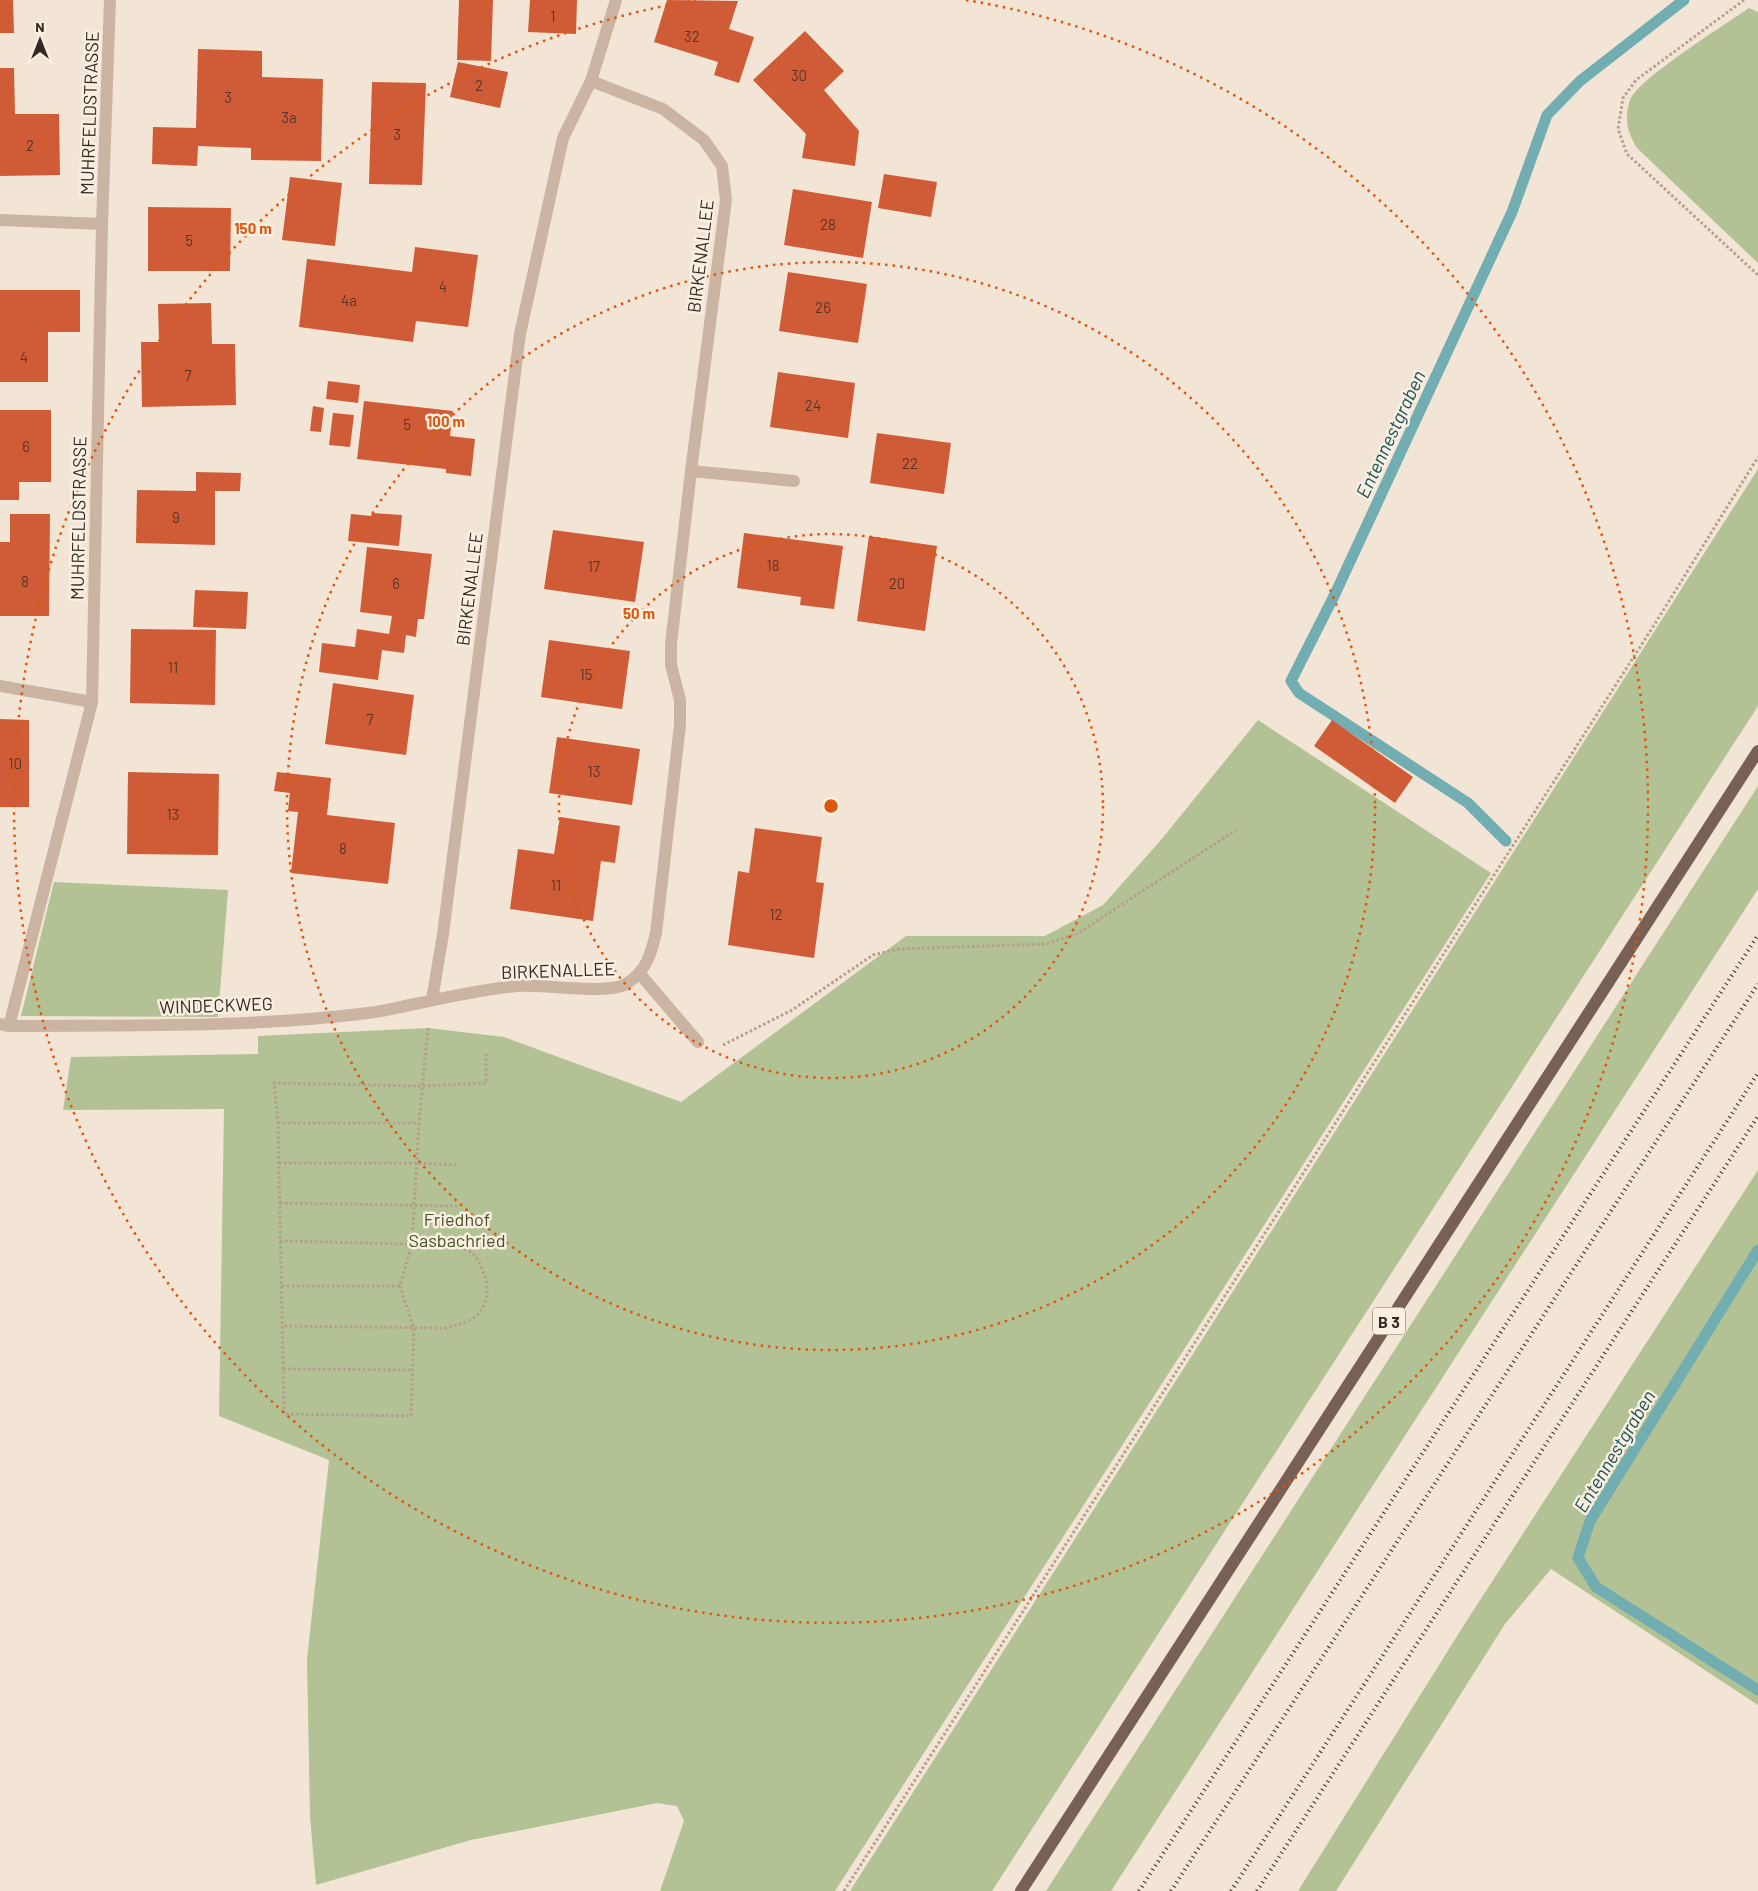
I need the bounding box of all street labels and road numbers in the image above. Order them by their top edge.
street label: MUHRFELDSTRASSE [75,31,103,195]
street label: BIRKENALLEE [682,198,718,314]
street label: MUHRFELDSTRASSE [66,436,90,600]
street label: BIRKENALLEE [451,531,487,647]
street label: BIRKENALLEE [501,957,615,983]
street label: WINDECKWEG [159,992,273,1018]
road number: B 3 [1373,1308,1405,1334]

